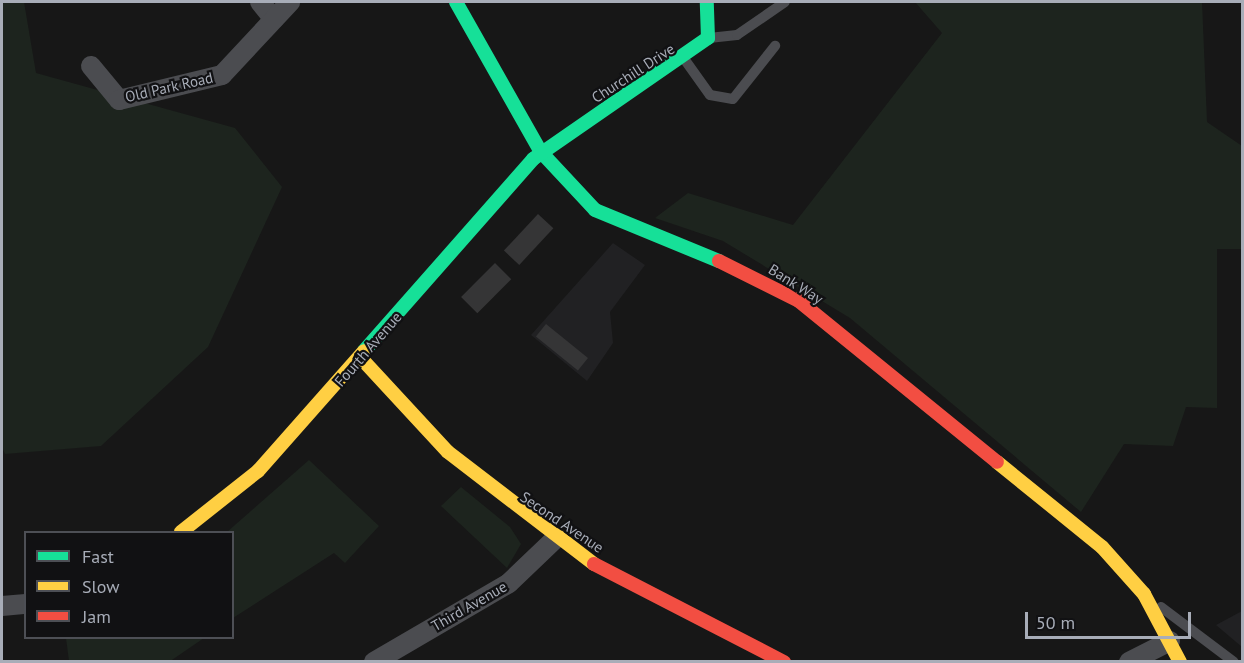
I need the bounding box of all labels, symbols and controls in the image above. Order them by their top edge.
street label: Churchill Drive [588,39,678,107]
street label: Old Park Road [123,68,215,106]
street label: Bank Way [765,260,827,308]
street label: Fourth Avenue [331,308,405,390]
street label: Second Avenue [517,487,607,557]
legend [24,531,234,639]
text: Fast [82,545,114,568]
text: Slow [82,575,120,598]
street label: Third Avenue [428,577,510,635]
scale bar [1028,600,1194,638]
text: Jam [82,605,111,628]
text: 50 m [1036,611,1075,634]

